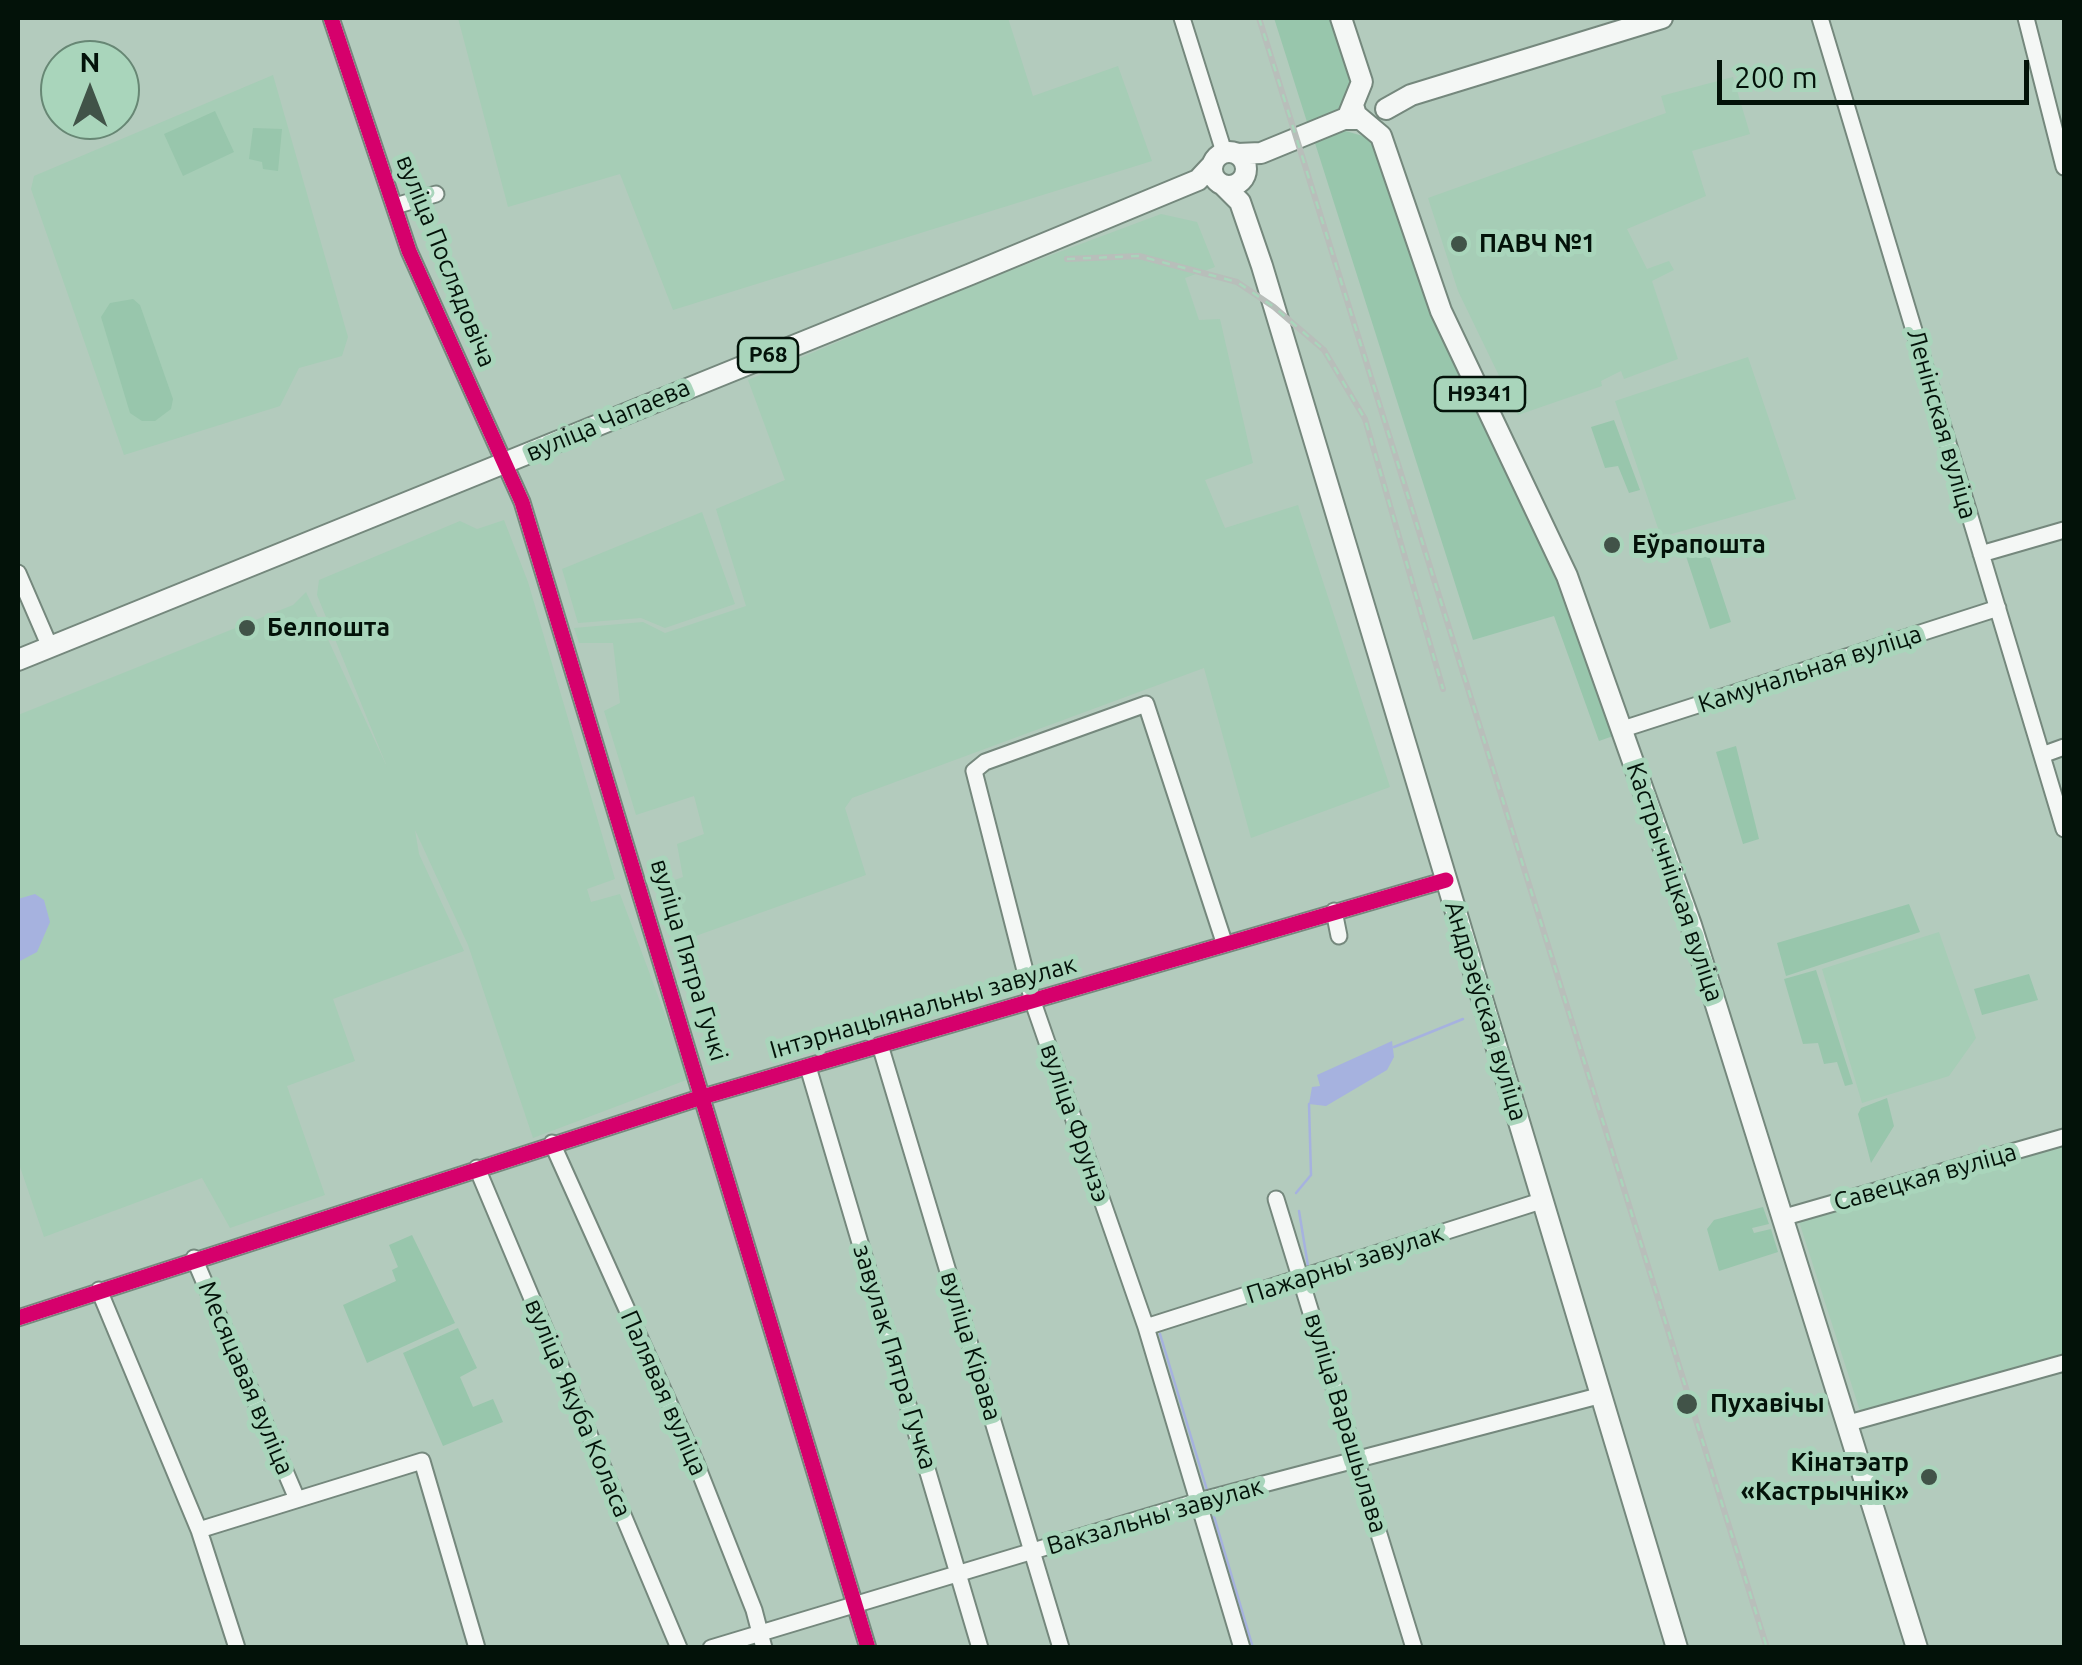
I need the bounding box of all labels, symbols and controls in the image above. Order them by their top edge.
north arrow [40,40,140,140]
scale bar [1722,40,2034,102]
text: N [80,46,100,77]
text: 200 m [1734,60,1818,94]
street label: вуліца Послядовіча [390,150,502,372]
place label: ПАВЧ №1 [1479,229,1596,259]
marker: ПАВЧ №1 [1448,233,1470,255]
street label: Ленінская вуліца [1901,325,1983,523]
road number: Р68 [738,338,798,372]
street label: вуліца Чапаева [522,372,694,468]
road number: Н9341 [1435,377,1525,411]
place label: Еўрапошта [1632,530,1766,560]
marker: Еўрапошта [1601,534,1623,556]
place label: Белпошта [267,613,390,643]
marker: Белпошта [236,617,258,639]
street label: Камунальная вуліца [1694,619,1926,719]
street label: Кастрычніцкая вуліца [1620,758,1730,1006]
street label: вуліца Пятра Гучкі [644,855,734,1065]
street label: Андрэеўская вуліца [1438,898,1534,1124]
street label: Інтэрнацыянальны завулак [766,949,1080,1065]
street label: вуліца Фрунзэ [1034,1040,1116,1206]
street label: Савецкая вуліца [1830,1137,2020,1217]
street label: Пажарны завулак [1243,1218,1447,1310]
street label: завулак Пятра Гучка [847,1241,943,1473]
street label: вуліца Кірава [934,1268,1008,1424]
street label: Месяцавая вуліца [192,1277,300,1479]
street label: вуліца Якуба Коласа [518,1294,638,1522]
street label: Палявая вуліца [614,1306,714,1480]
street label: вуліца Варашылава [1298,1309,1394,1537]
place label: Пухавічы [1710,1389,1825,1419]
marker: Пухавічы [1674,1391,1700,1417]
place label: Кінатэатр «Кастрычнік» [1741,1448,1909,1507]
marker: Кінатэатр «Кастрычнік» [1918,1466,1940,1488]
street label: Вакзальны завулак [1043,1471,1267,1561]

